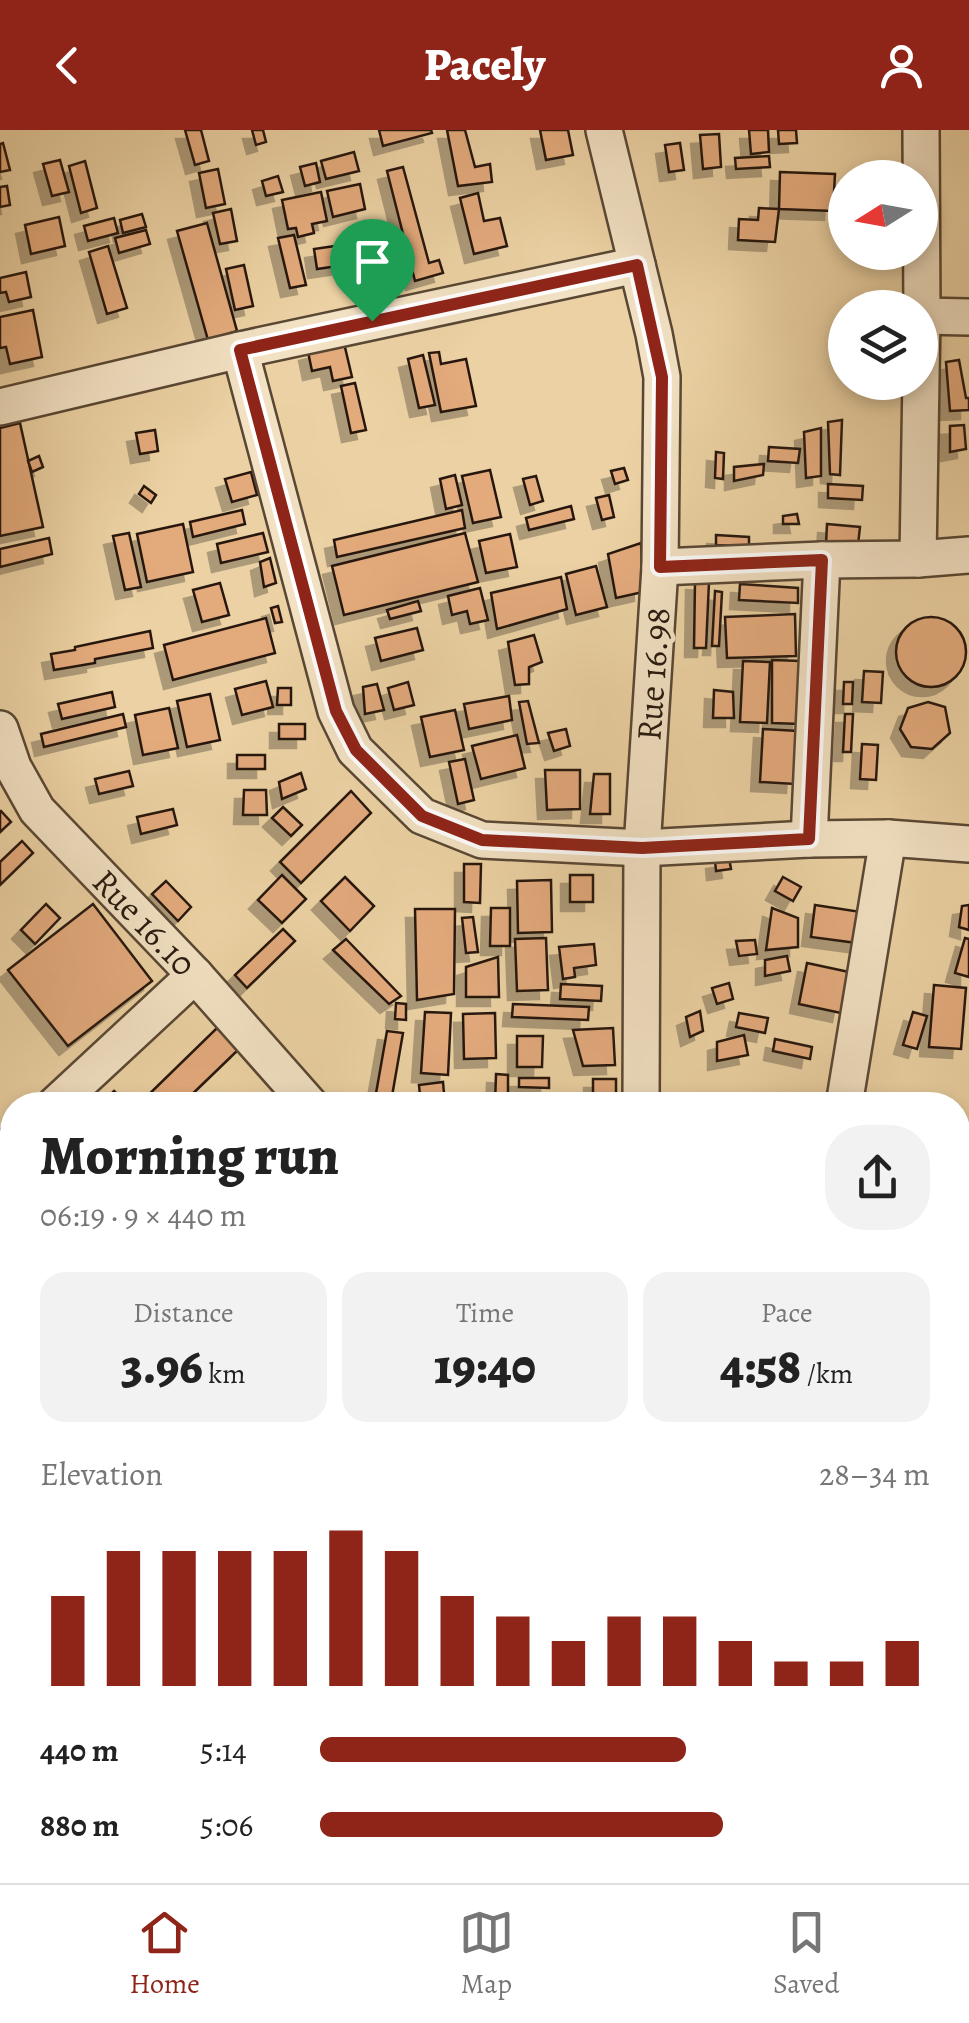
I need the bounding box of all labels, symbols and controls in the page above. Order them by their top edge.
text: Pacely [424,34,545,96]
icon: back [40,38,95,93]
icon: person [874,38,929,93]
north arrow [828,160,938,270]
map controls [828,160,938,400]
pin [330,219,415,322]
icon: arrive [345,234,400,289]
button: layers [828,290,938,400]
street label: Rue 16.98 [624,606,682,742]
street label: Rue 16.10 [82,858,207,986]
text: Morning run [40,1118,339,1193]
button: share [825,1125,930,1230]
text: 06:19 · 9 × 440 m [40,1193,246,1237]
text: Distance [133,1294,234,1332]
text: Time [456,1294,514,1332]
text: Pace [761,1294,813,1332]
text: 3.96 [121,1332,203,1400]
text: 19:40 [434,1332,536,1400]
text: 4:58 [720,1332,801,1400]
text: km [203,1355,246,1393]
text: /km [801,1355,853,1393]
text: Elevation [40,1452,163,1496]
text: 28–34 m [819,1452,930,1496]
text: 440 m [40,1728,119,1772]
text: 5:14 [200,1728,247,1772]
text: 880 m [40,1803,119,1847]
text: 5:06 [200,1803,253,1847]
tab: Home [130,1905,200,2003]
tab: Map [459,1905,514,2003]
tab: Saved [773,1905,839,2003]

